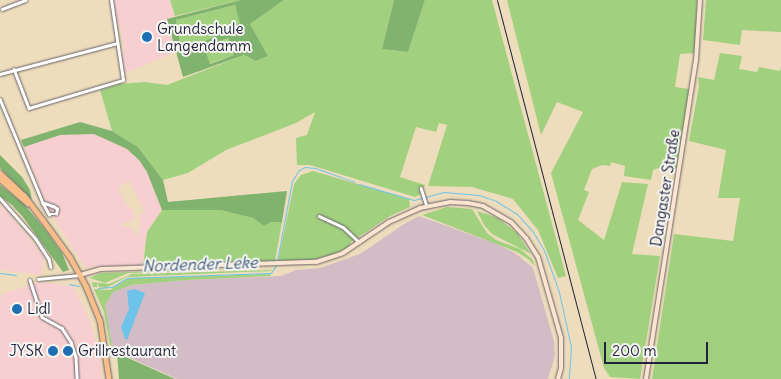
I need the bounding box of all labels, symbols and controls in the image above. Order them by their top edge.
place label: Grundschule Langendamm [157,19,251,54]
marker: Grundschule Langendamm [141,31,153,43]
street label: Dangaster Straße [647,128,683,248]
water label: Nordender Leke [142,252,258,276]
place label: Lidl [27,300,51,318]
marker: Lidl [11,303,23,315]
scale bar [606,332,710,364]
text: 200 m [612,341,657,360]
place label: JYSK [9,342,43,360]
place label: Grillrestaurant [78,342,176,360]
marker: JYSK [47,345,59,357]
marker: Grillrestaurant [62,345,74,357]

